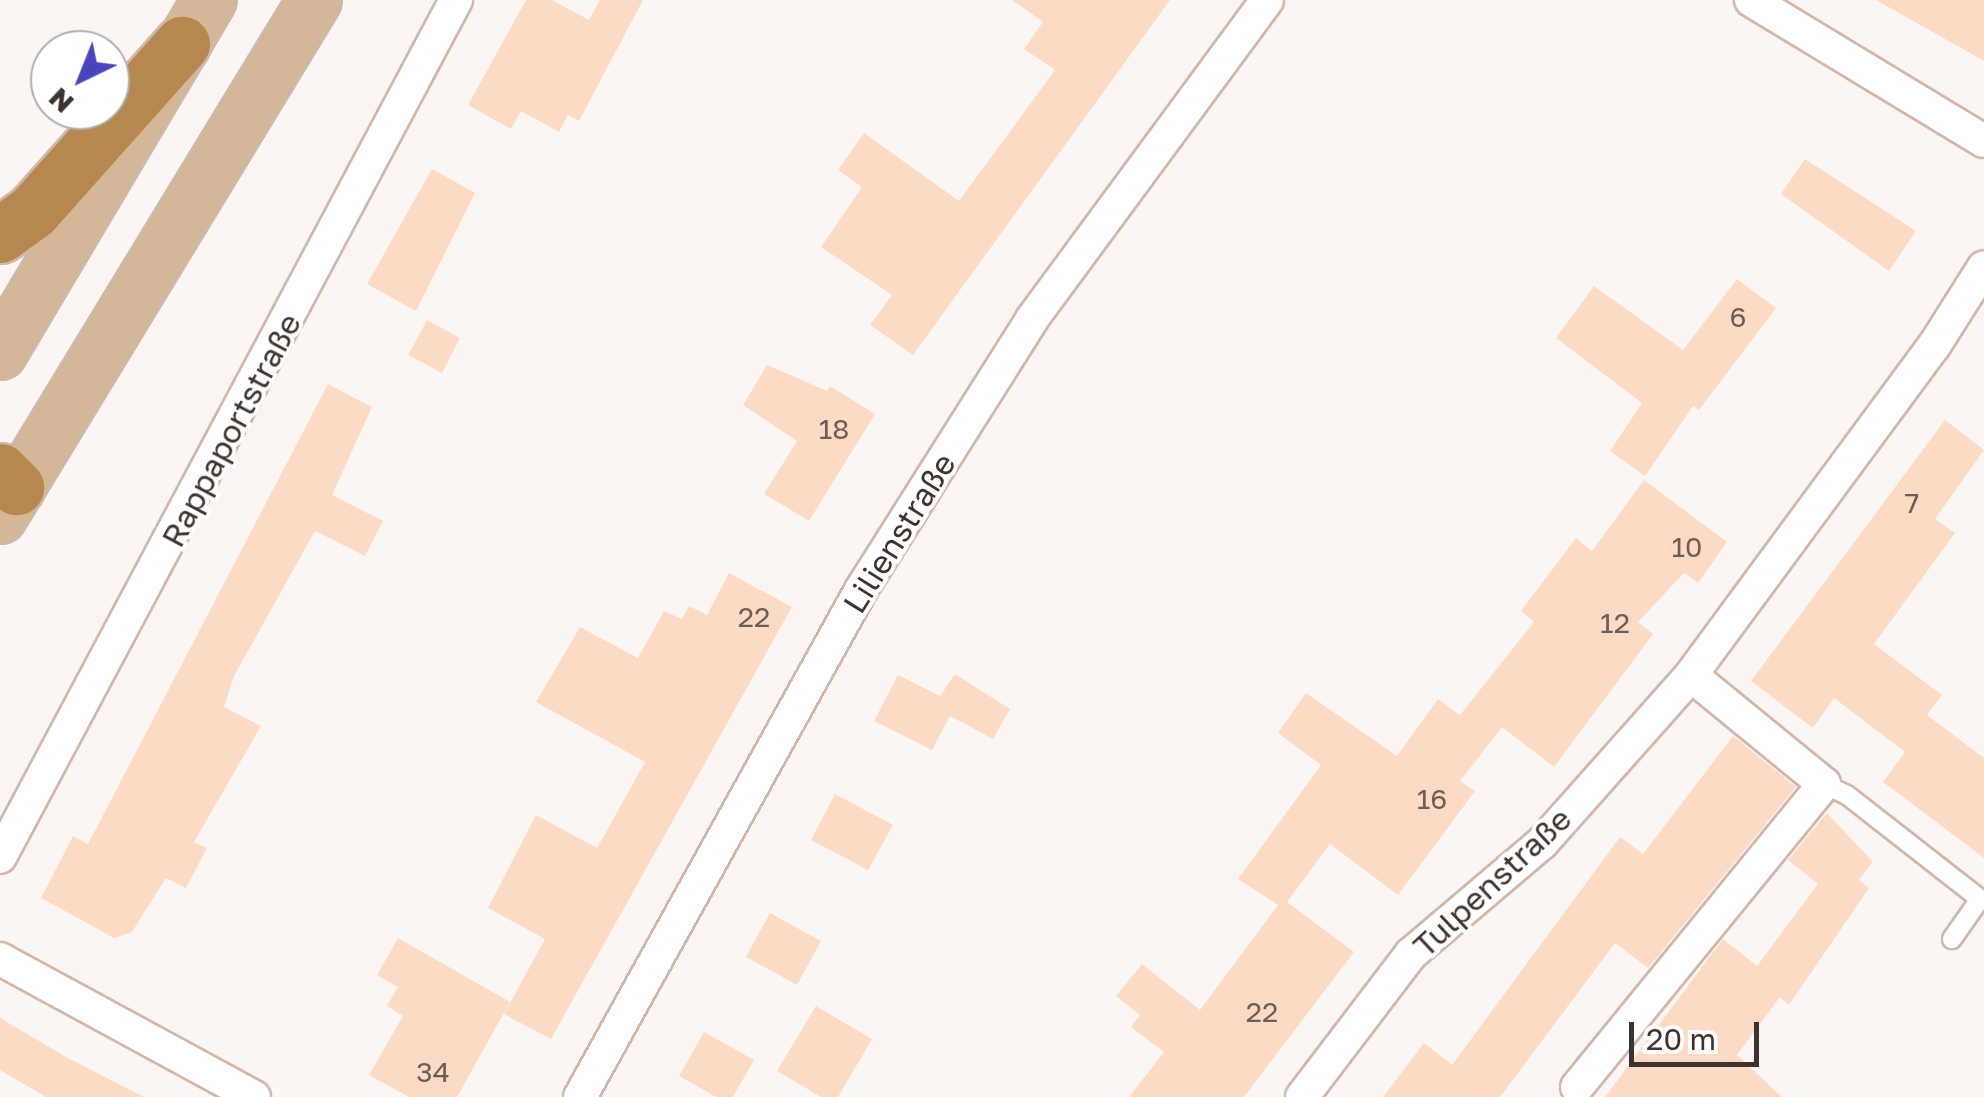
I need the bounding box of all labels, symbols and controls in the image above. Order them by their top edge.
north arrow [30,30,130,130]
text: N [42,82,80,120]
house number: 6 [1730,300,1746,334]
street label: Rappaportstraße [153,307,309,553]
house number: 18 [819,412,849,446]
street label: Lilienstraße [835,446,963,620]
house number: 7 [1905,486,1919,520]
house number: 10 [1672,530,1702,564]
house number: 22 [738,600,770,634]
house number: 12 [1600,606,1630,640]
house number: 16 [1417,782,1447,816]
street label: Tulpenstraße [1405,799,1579,965]
house number: 22 [1246,995,1278,1029]
scale bar [1634,1002,1764,1064]
text: 20 m [1646,1021,1716,1057]
house number: 34 [416,1055,450,1089]

